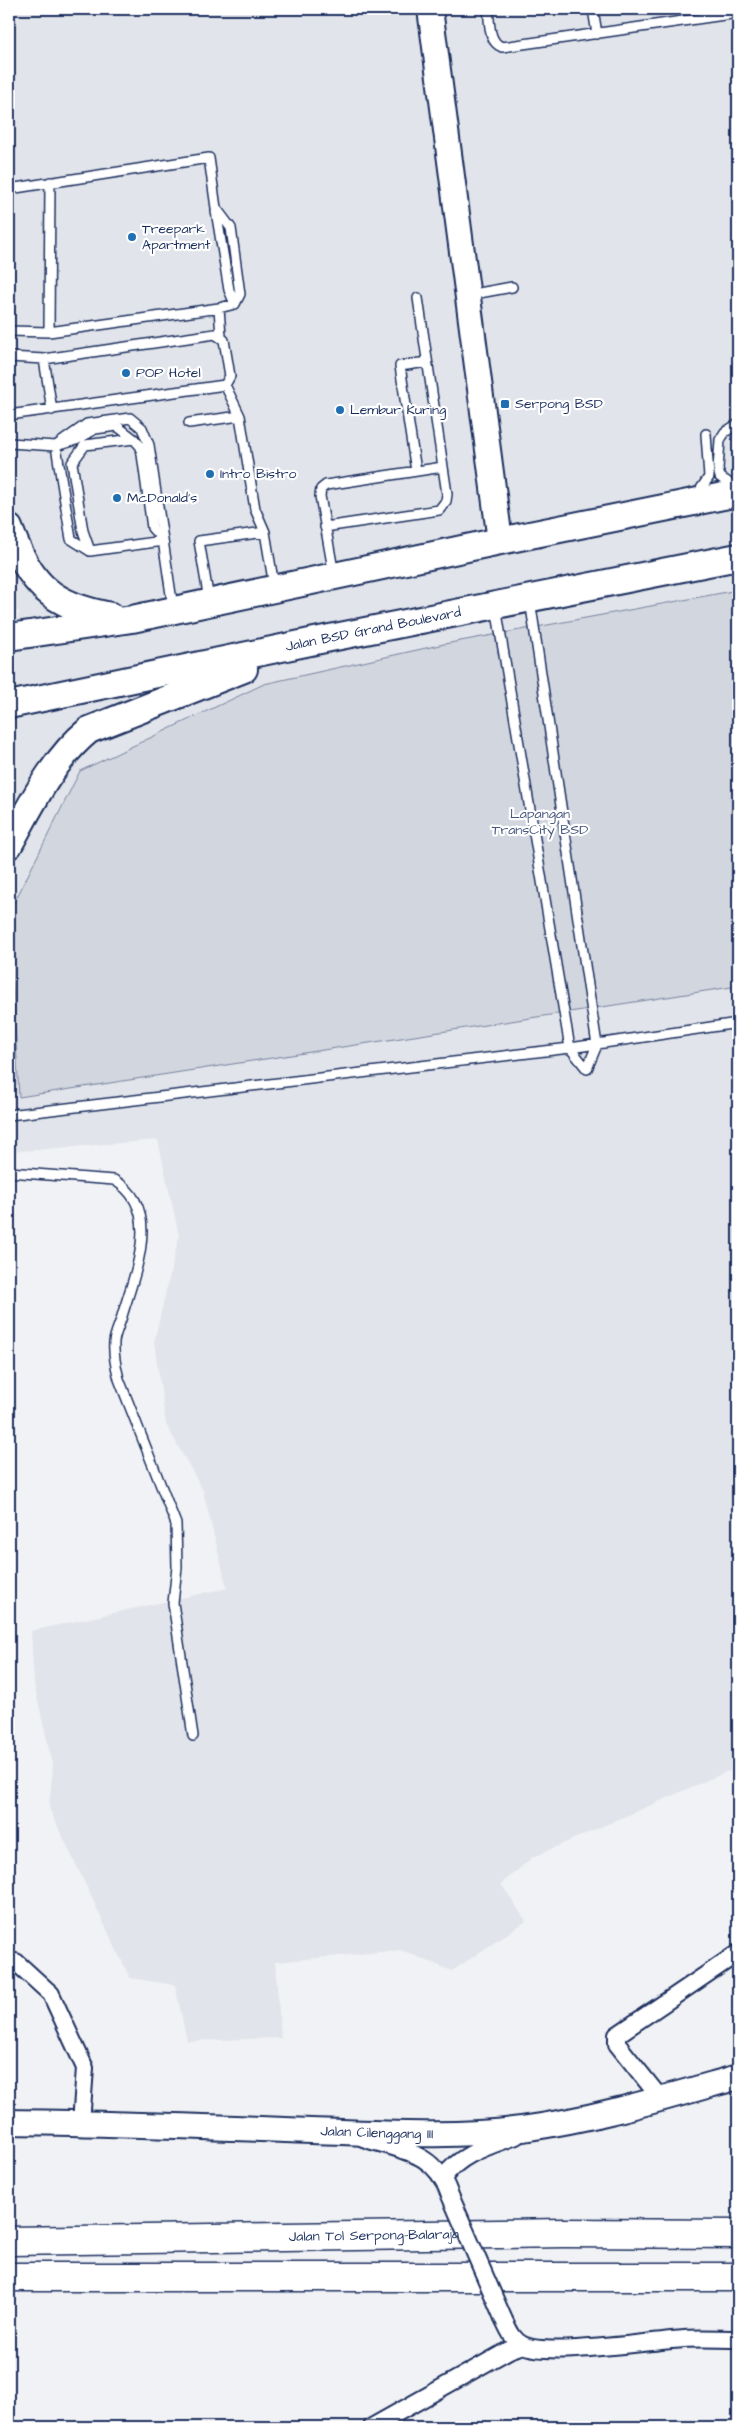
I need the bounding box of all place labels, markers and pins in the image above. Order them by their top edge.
place label: Treepark Apartment [142,219,211,255]
marker: Treepark Apartment [126,231,138,243]
place label: POP Hotel [136,363,201,383]
marker: POP Hotel [120,367,132,379]
place label: Serpong BSD [515,394,603,414]
marker: Serpong BSD [499,398,511,410]
place label: Lembur Kuring [350,400,446,420]
marker: Lembur Kuring [334,404,346,416]
place label: Intro Bistro [220,464,296,484]
marker: Intro Bistro [204,468,216,480]
place label: McDonald's [127,488,197,508]
marker: McDonald's [111,492,123,504]

